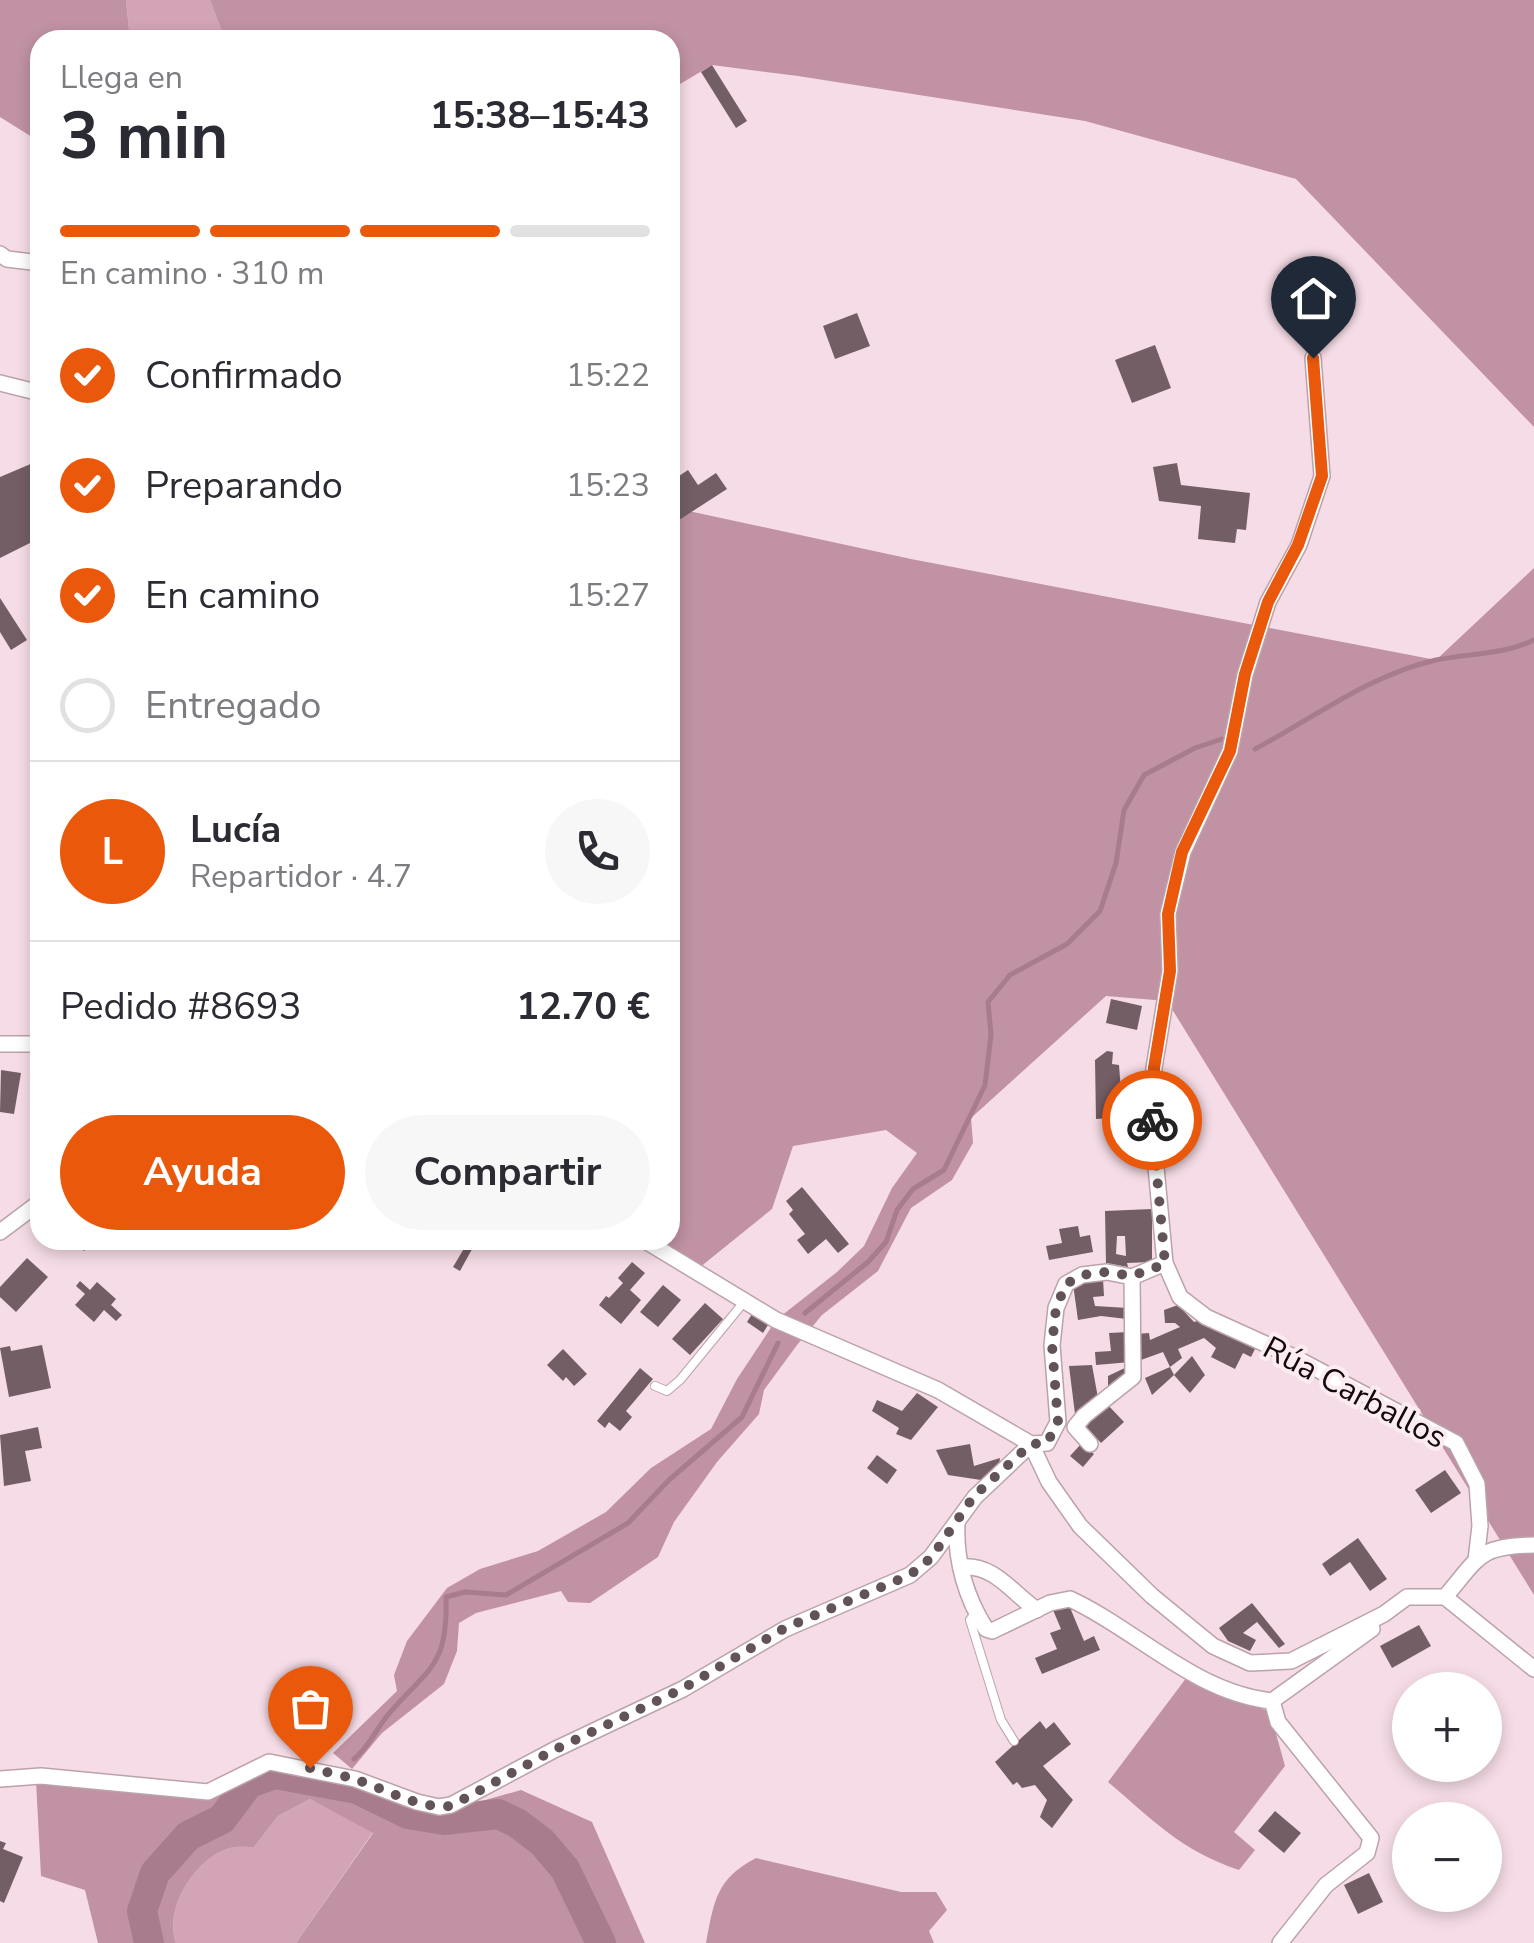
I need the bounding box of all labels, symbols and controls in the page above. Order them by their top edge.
text: Llega en [60,56,183,99]
text: 15:38–15:43 [430,90,650,141]
text: 3 min [60,92,228,181]
text: En camino · 310 m [60,252,324,295]
pin [1271,256,1356,359]
icon: home [1286,271,1341,326]
icon: check [60,348,115,403]
text: Confirmado [145,350,343,401]
text: 15:22 [566,354,650,397]
icon: check [60,458,115,513]
text: Preparando [145,460,343,511]
text: 15:23 [566,464,650,507]
icon: check [60,568,115,623]
text: En camino [145,570,320,621]
text: 15:27 [566,574,650,617]
text: Entregado [145,680,321,731]
button: phone [545,799,650,904]
text: Lucía [190,804,281,855]
text: L [102,826,123,877]
text: Repartidor · 4.7 [190,855,412,898]
text: Pedido #8693 [60,981,301,1032]
text: 12.70 € [516,981,650,1032]
courier [1102,1070,1202,1170]
icon: bike [1125,1093,1180,1148]
button: Ayuda [60,1115,345,1230]
button: Compartir [365,1115,650,1230]
street label: Rúa Carballos [1256,1326,1454,1459]
pin [268,1666,353,1769]
map controls [1392,1672,1502,1912]
button: + [1392,1672,1502,1782]
icon: bag [283,1681,338,1736]
button: − [1392,1802,1502,1912]

